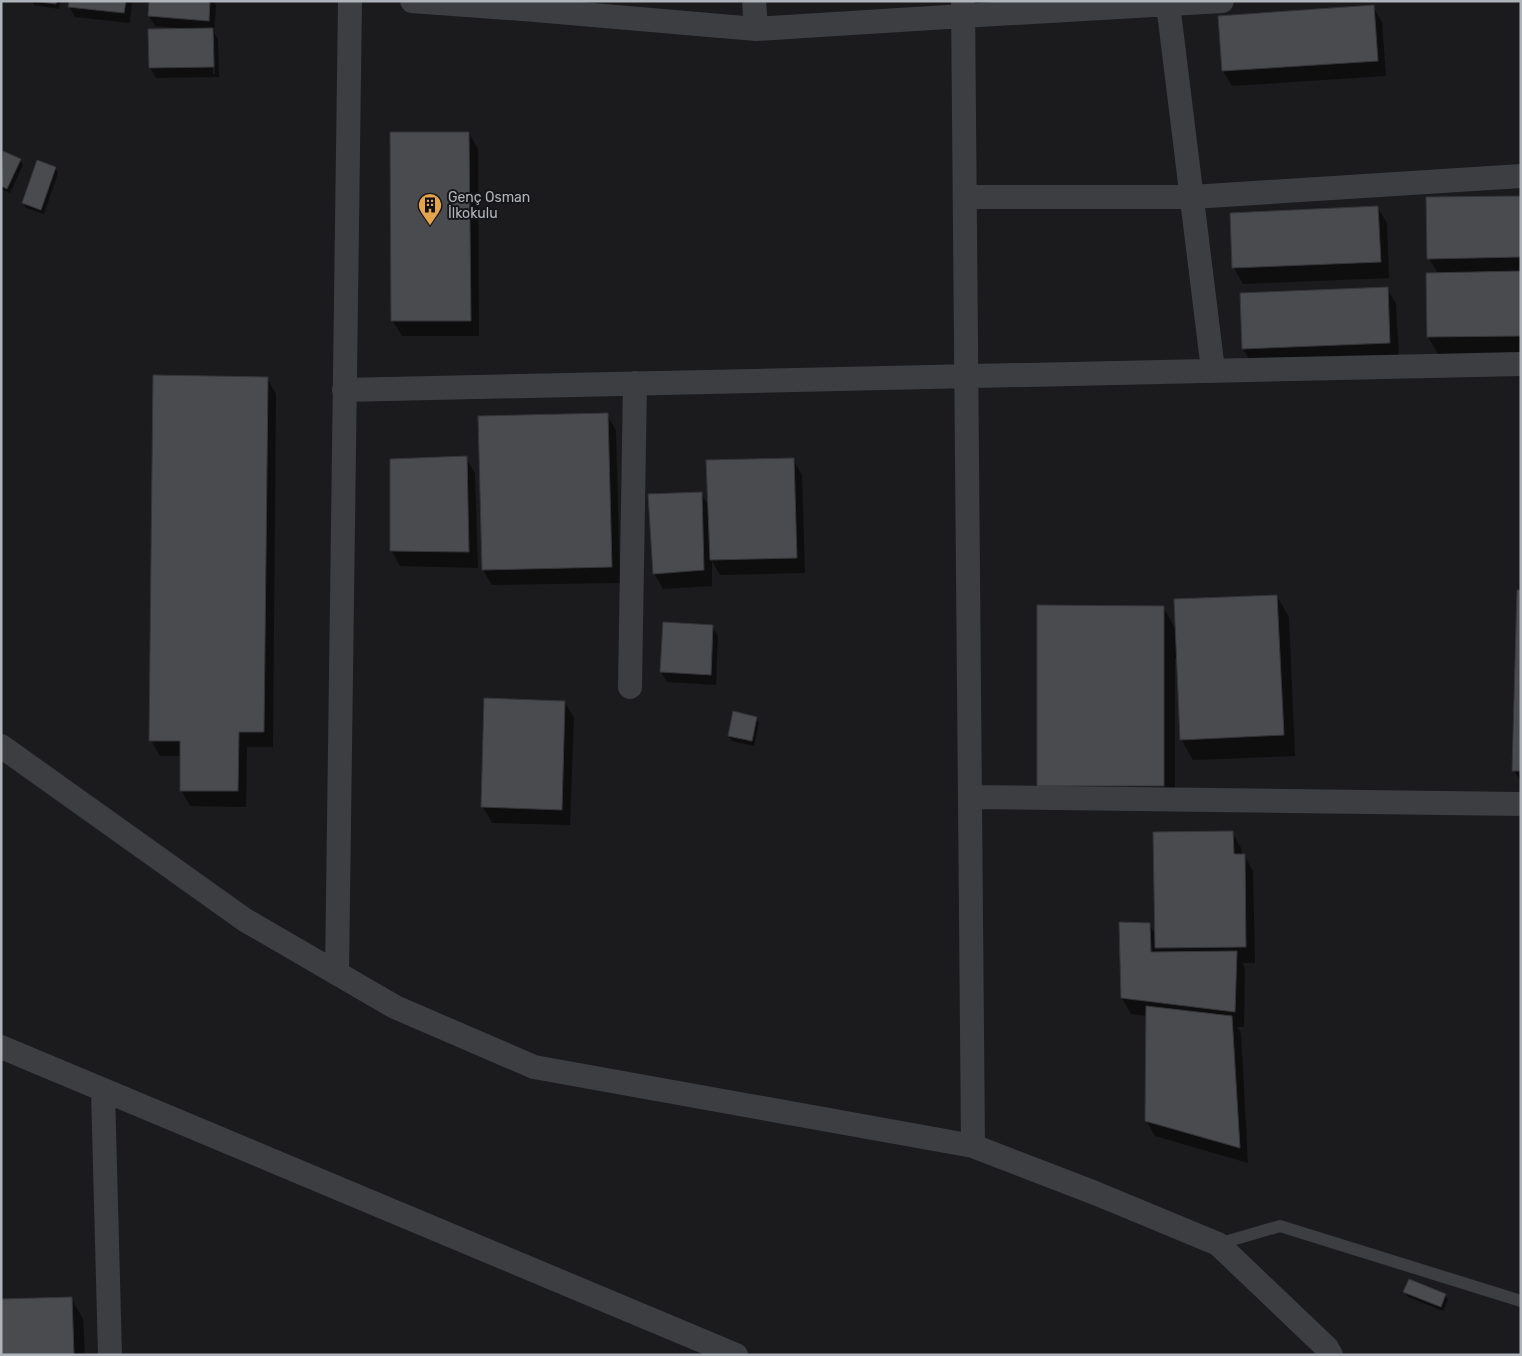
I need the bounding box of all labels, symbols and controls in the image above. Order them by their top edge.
place label: Genç Osman İlkokulu [448,189,530,222]
building icon: Genç Osman İlkokulu [417,192,443,226]

